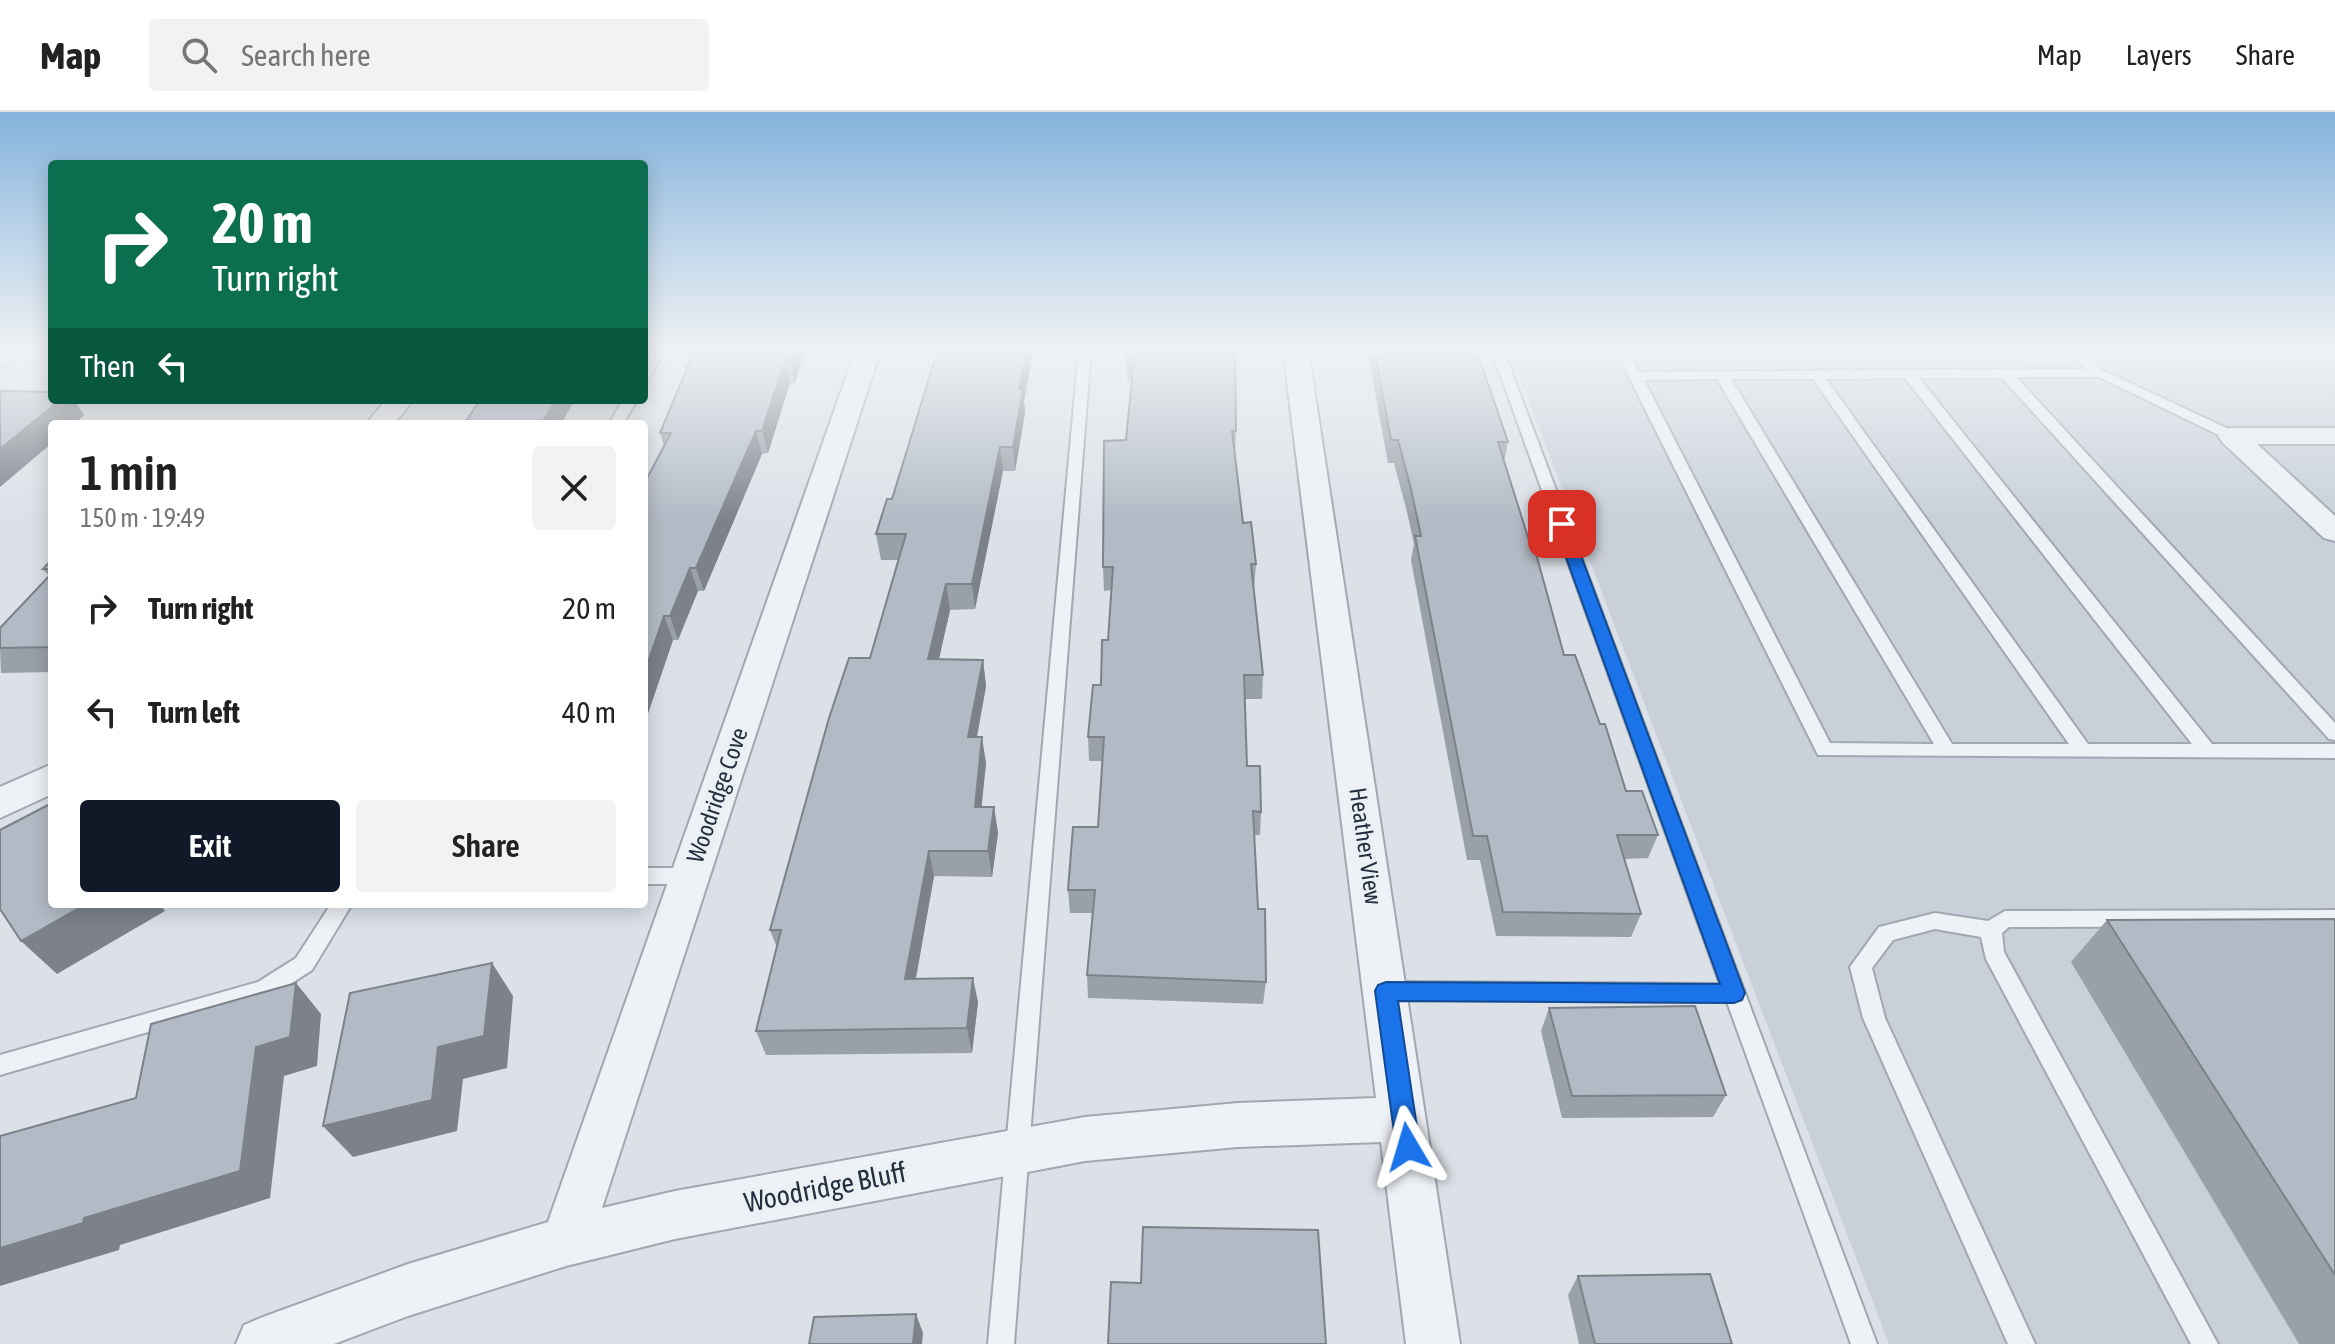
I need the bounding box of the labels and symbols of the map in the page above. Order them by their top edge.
pin [1528,490,1596,558]
street label: Woodridge Cove [681,724,753,866]
street label: Heather View [1344,786,1388,906]
position arrow [1366,1105,1450,1189]
street label: Woodridge Bluff [741,1156,909,1218]

